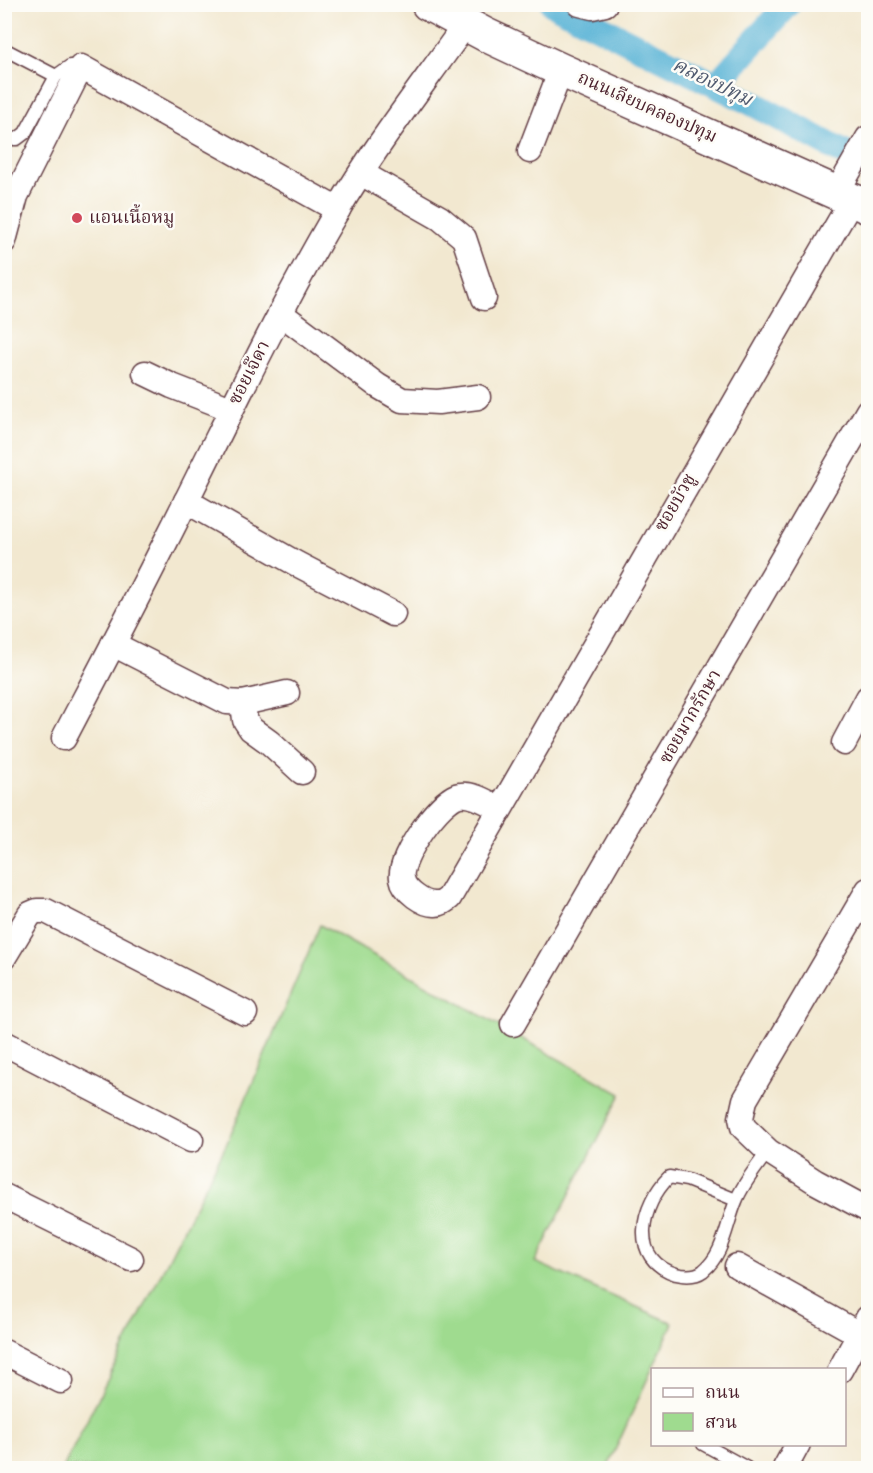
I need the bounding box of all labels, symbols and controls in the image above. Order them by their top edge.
water label: คลองปทุม [668,52,757,115]
street label: ถนนเลียบคลองปทุม [573,66,721,150]
place label: แอนเนื้อหมู [89,203,175,231]
marker: แอนเนื้อหมู [70,211,84,225]
street label: ซอยเจ๊ดา [223,337,277,409]
street label: ซอยบัวชู [649,469,703,537]
street label: ซอยมากรักษา [654,665,728,769]
legend [651,1368,846,1446]
text: ถนน [705,1381,740,1406]
text: สวน [705,1411,737,1436]

